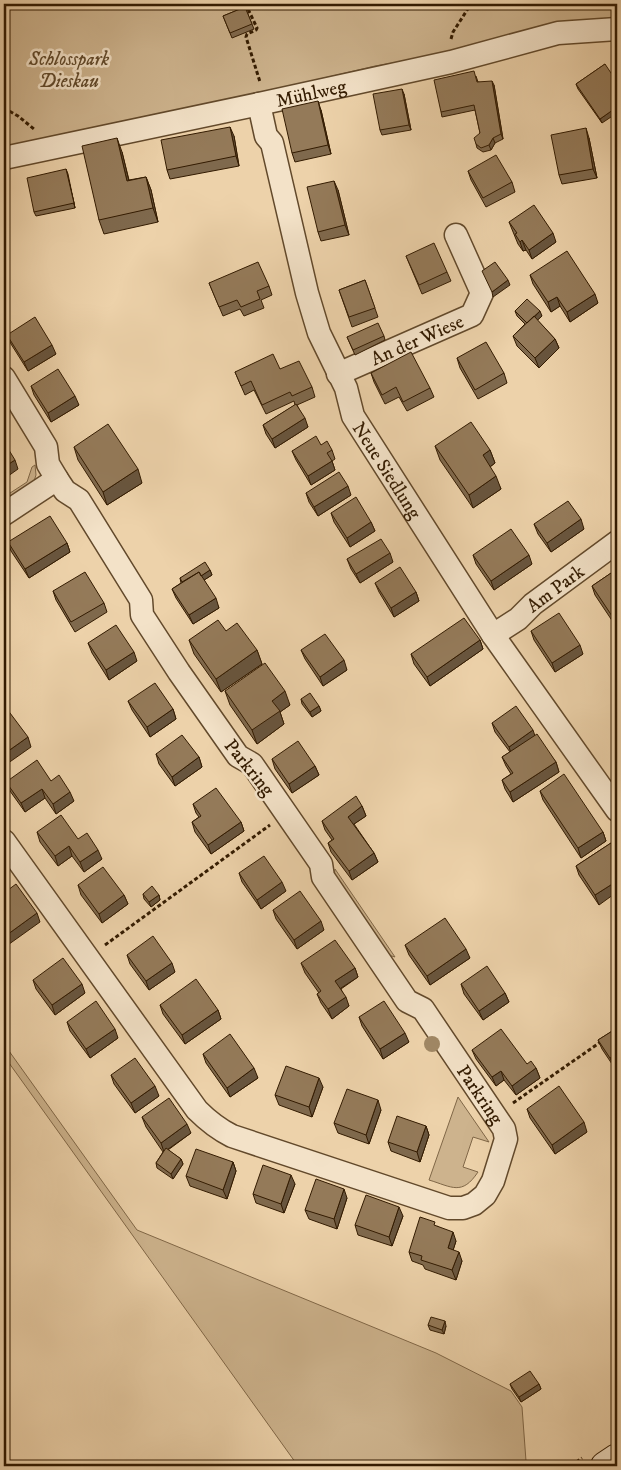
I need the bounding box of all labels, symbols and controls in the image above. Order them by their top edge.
park label: Schlosspark Dieskau [28,48,109,93]
street label: Mühlweg [274,75,349,113]
street label: An der Wiese [367,310,467,371]
street label: Neue Siedlung [347,418,426,524]
street label: Am Park [522,560,590,618]
street label: Parkring [219,735,279,802]
street label: Parkring [451,1061,508,1130]

